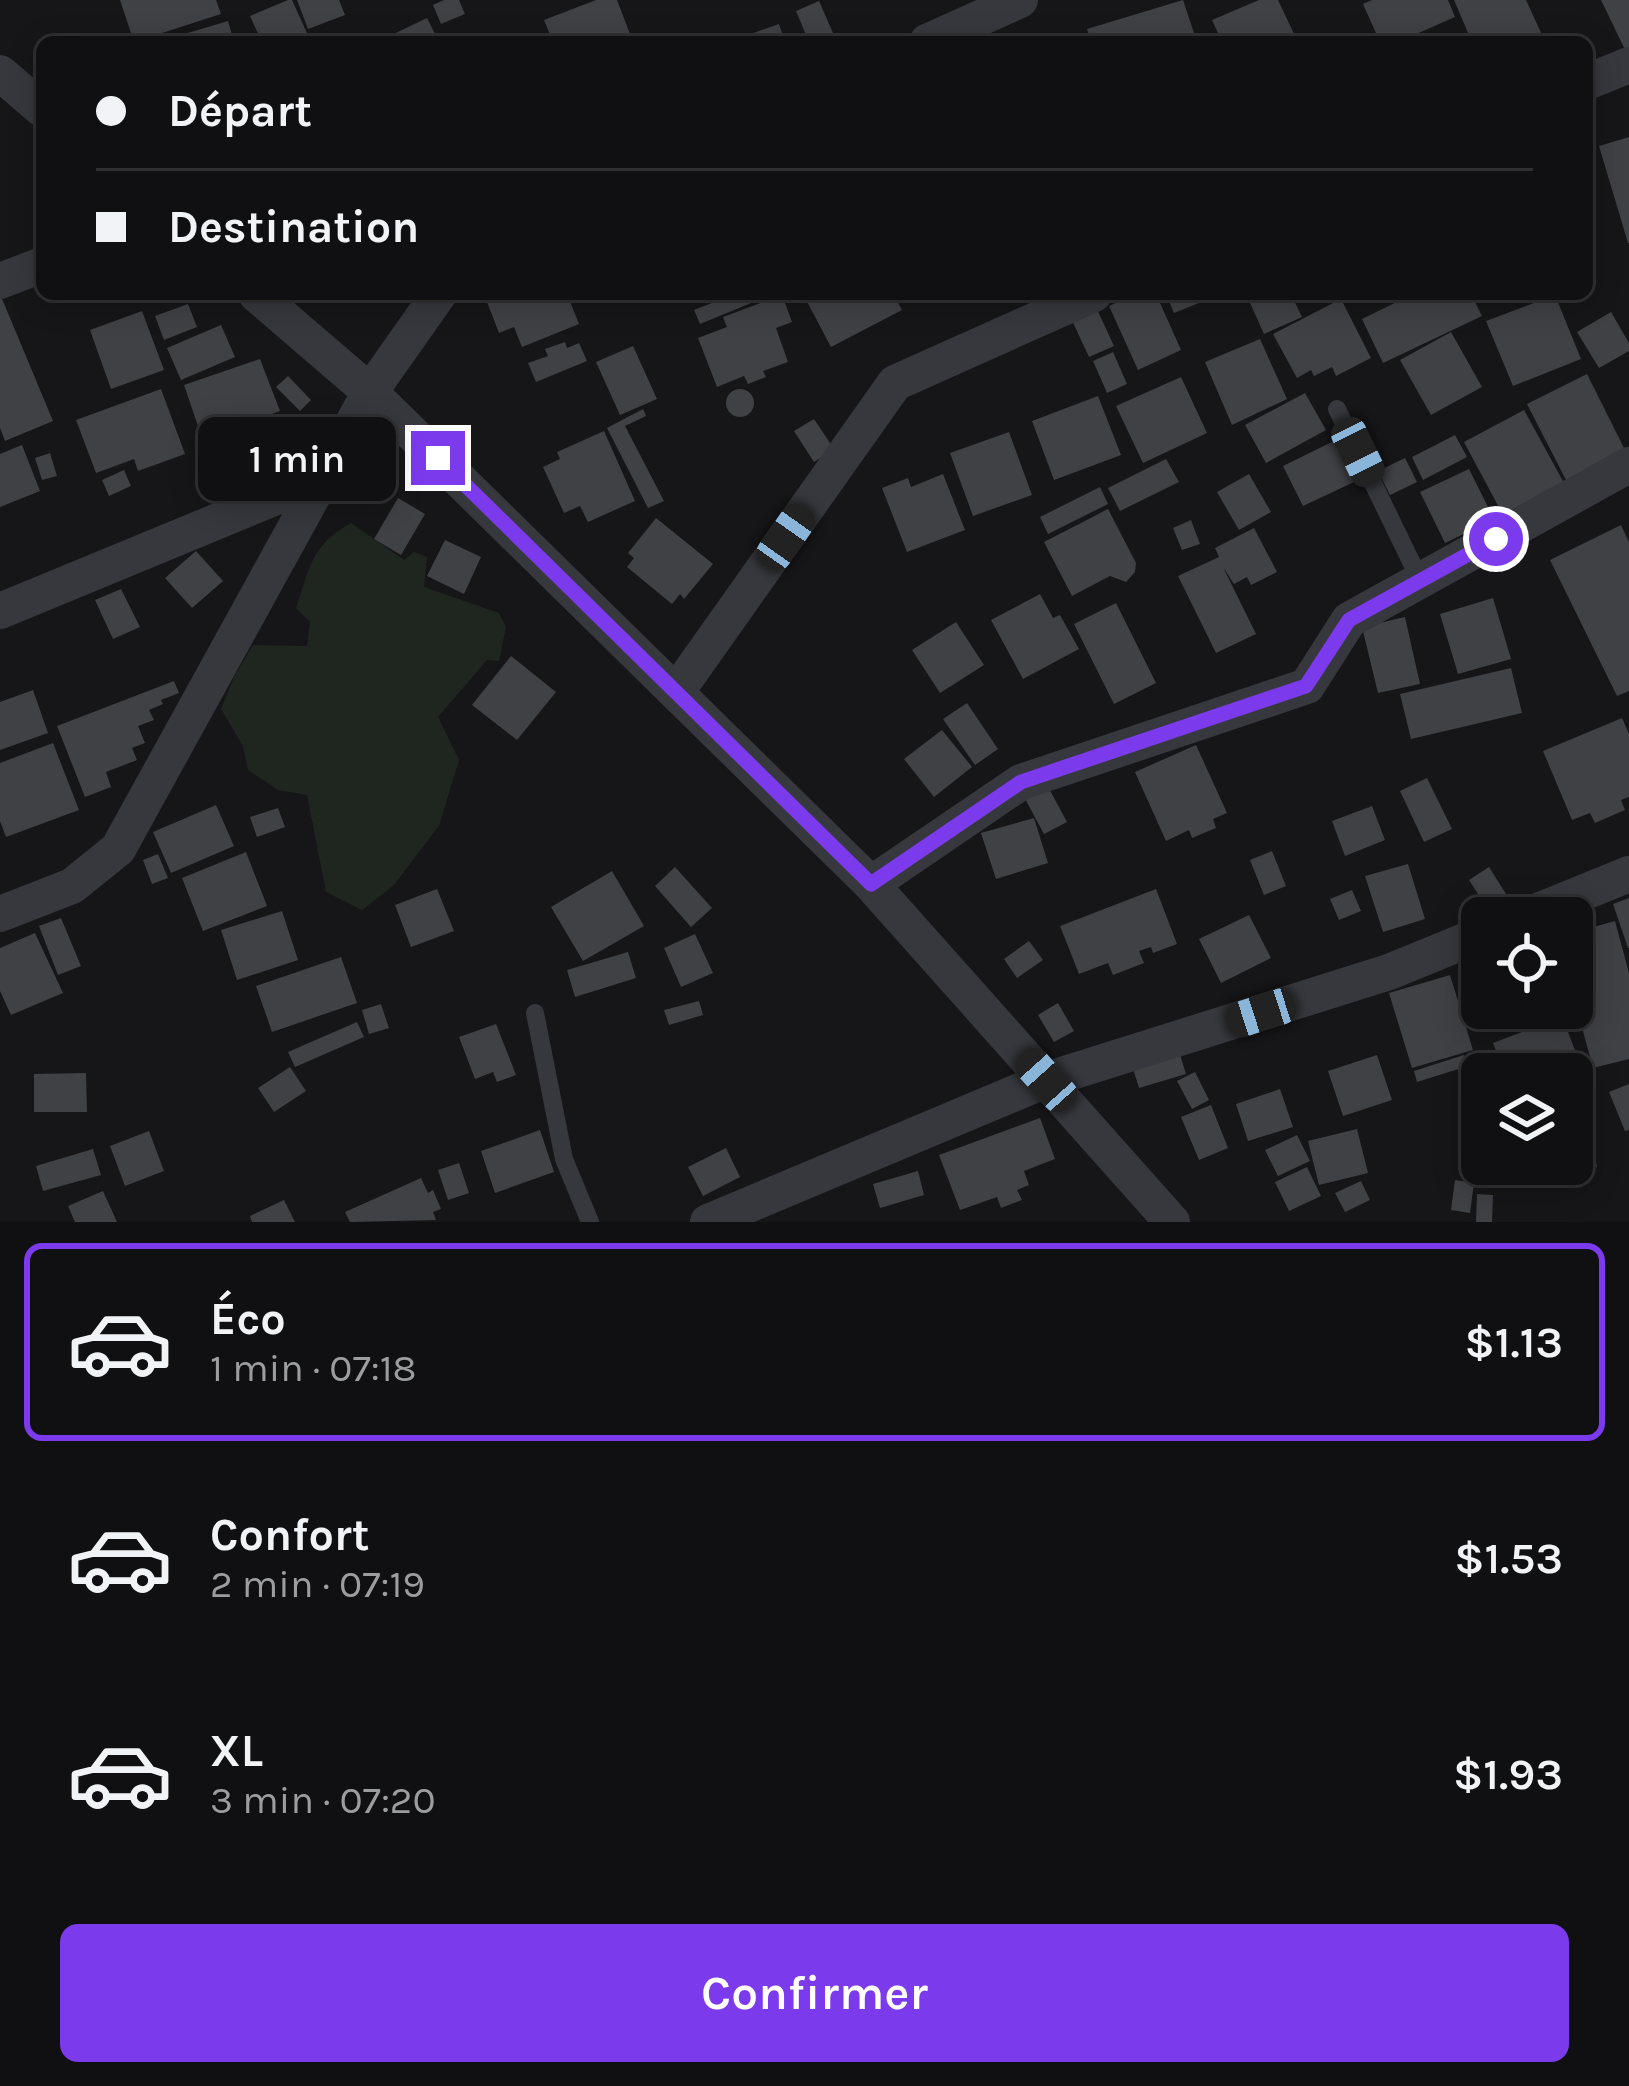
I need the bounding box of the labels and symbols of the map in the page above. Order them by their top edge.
car [1326,412,1390,492]
callout: 1 min [198,416,396,500]
route end [411,431,465,485]
car [751,497,821,577]
route start [1469,512,1523,566]
car [1221,985,1301,1041]
car [1009,1041,1083,1119]

